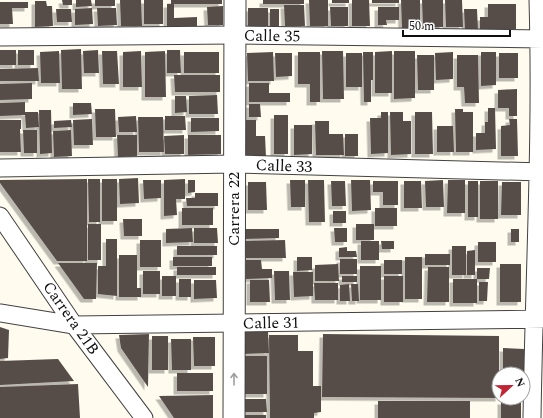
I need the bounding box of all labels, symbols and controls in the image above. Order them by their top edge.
scale bar [403,12,510,38]
text: 50 m [409,17,434,36]
street label: Calle 35 [244,24,300,48]
street label: Calle 33 [255,153,313,179]
street label: Carrera 22 [222,172,246,246]
street label: Carrera 21B [37,276,105,360]
street label: Calle 31 [243,311,299,335]
north arrow [491,366,531,406]
one-way arrow [230,373,238,386]
text: N [510,375,529,390]

